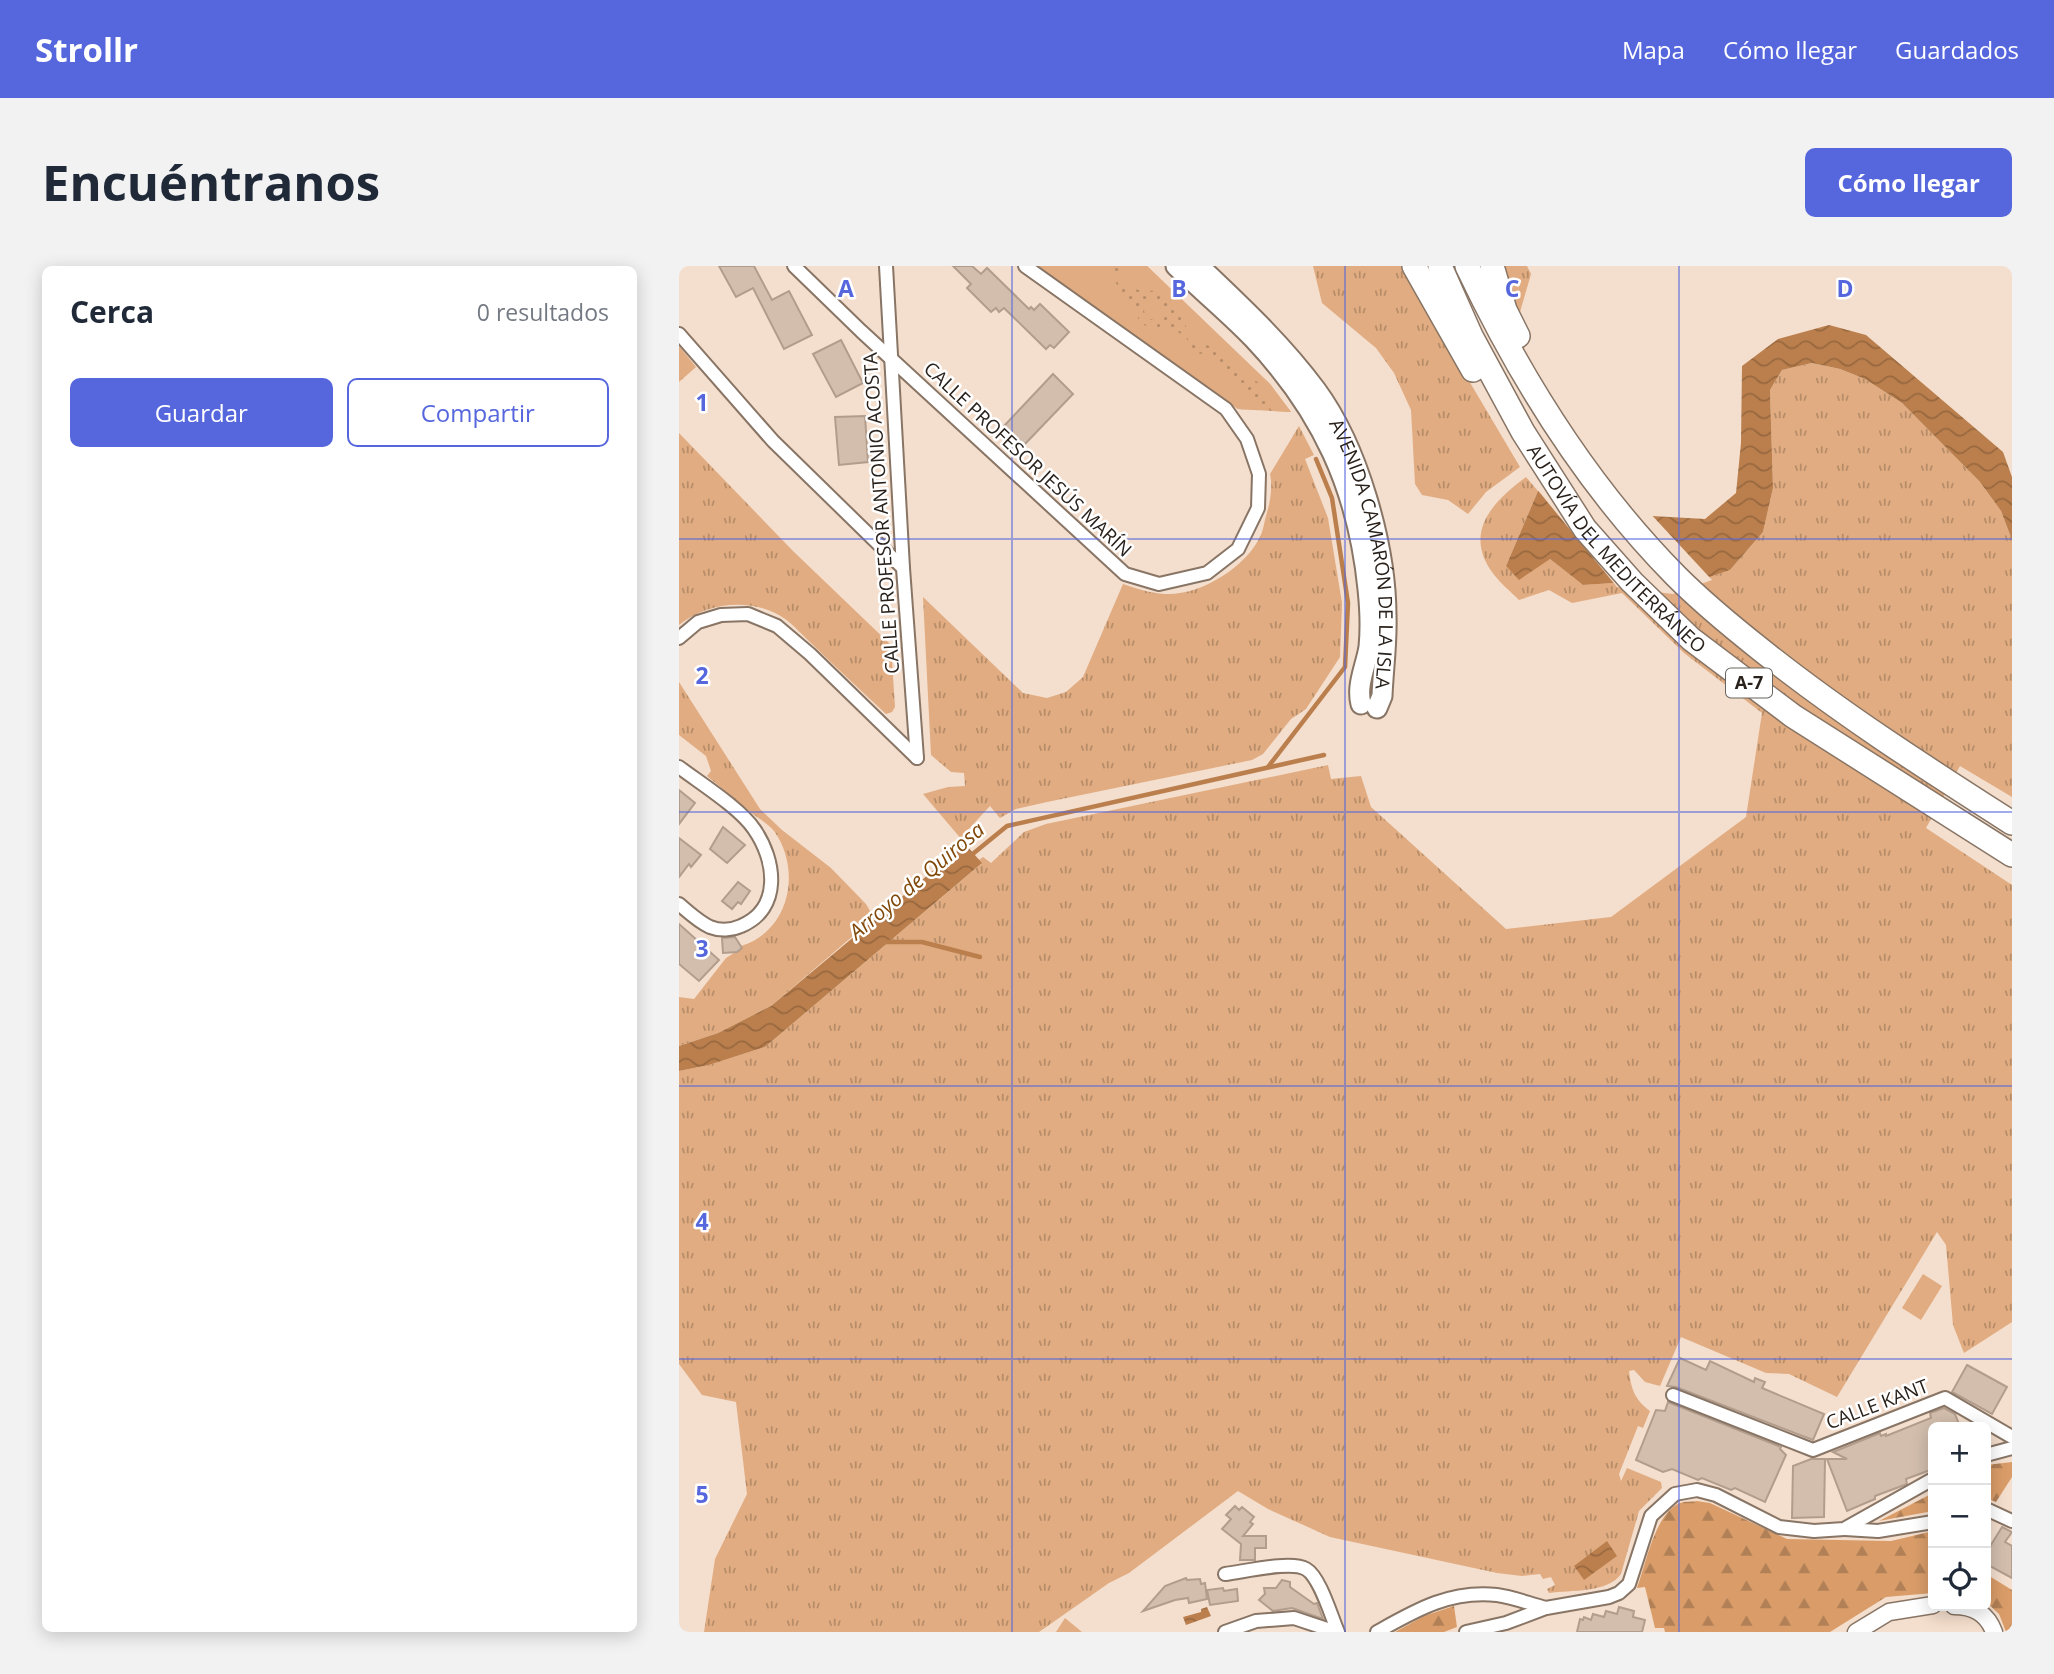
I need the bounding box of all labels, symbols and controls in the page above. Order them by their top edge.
text: Strollr [35,27,138,72]
text: Mapa [1622,33,1685,66]
text: Cómo llegar [1723,33,1857,66]
text: Guardados [1895,33,2019,66]
button: Cómo llegar [1805,148,2012,217]
text: Encuéntranos [42,149,380,215]
text: A [838,272,854,304]
text: B [1171,272,1187,304]
text: C [1505,272,1519,304]
text: D [1836,272,1854,304]
text: Cerca [70,291,154,332]
text: 0 resultados [477,296,609,328]
street label: CALLE PROFESOR ANTONIO ACOSTA [857,351,905,675]
street label: CALLE PROFESOR JESÚS MARÍN [918,356,1138,562]
button: Guardar [70,378,333,447]
button: Compartir [347,378,609,447]
text: 1 [695,386,709,418]
street label: AVENIDA CAMARÓN DE LA ISLA [1323,414,1399,690]
street label: AUTOVÍA DEL MEDITERRÁNEO [1521,439,1711,659]
text: 2 [695,659,709,691]
road number: A-7 [1726,668,1772,698]
water label: Arroyo de Quirosa [841,815,990,946]
text: 3 [695,932,709,964]
text: 4 [695,1205,709,1237]
street label: CALLE KANT [1822,1372,1932,1435]
map controls [1928,1422,1991,1611]
button: + [1928,1422,1991,1485]
text: 5 [695,1478,709,1510]
button: − [1928,1485,1991,1548]
button: locate [1928,1548,1991,1611]

